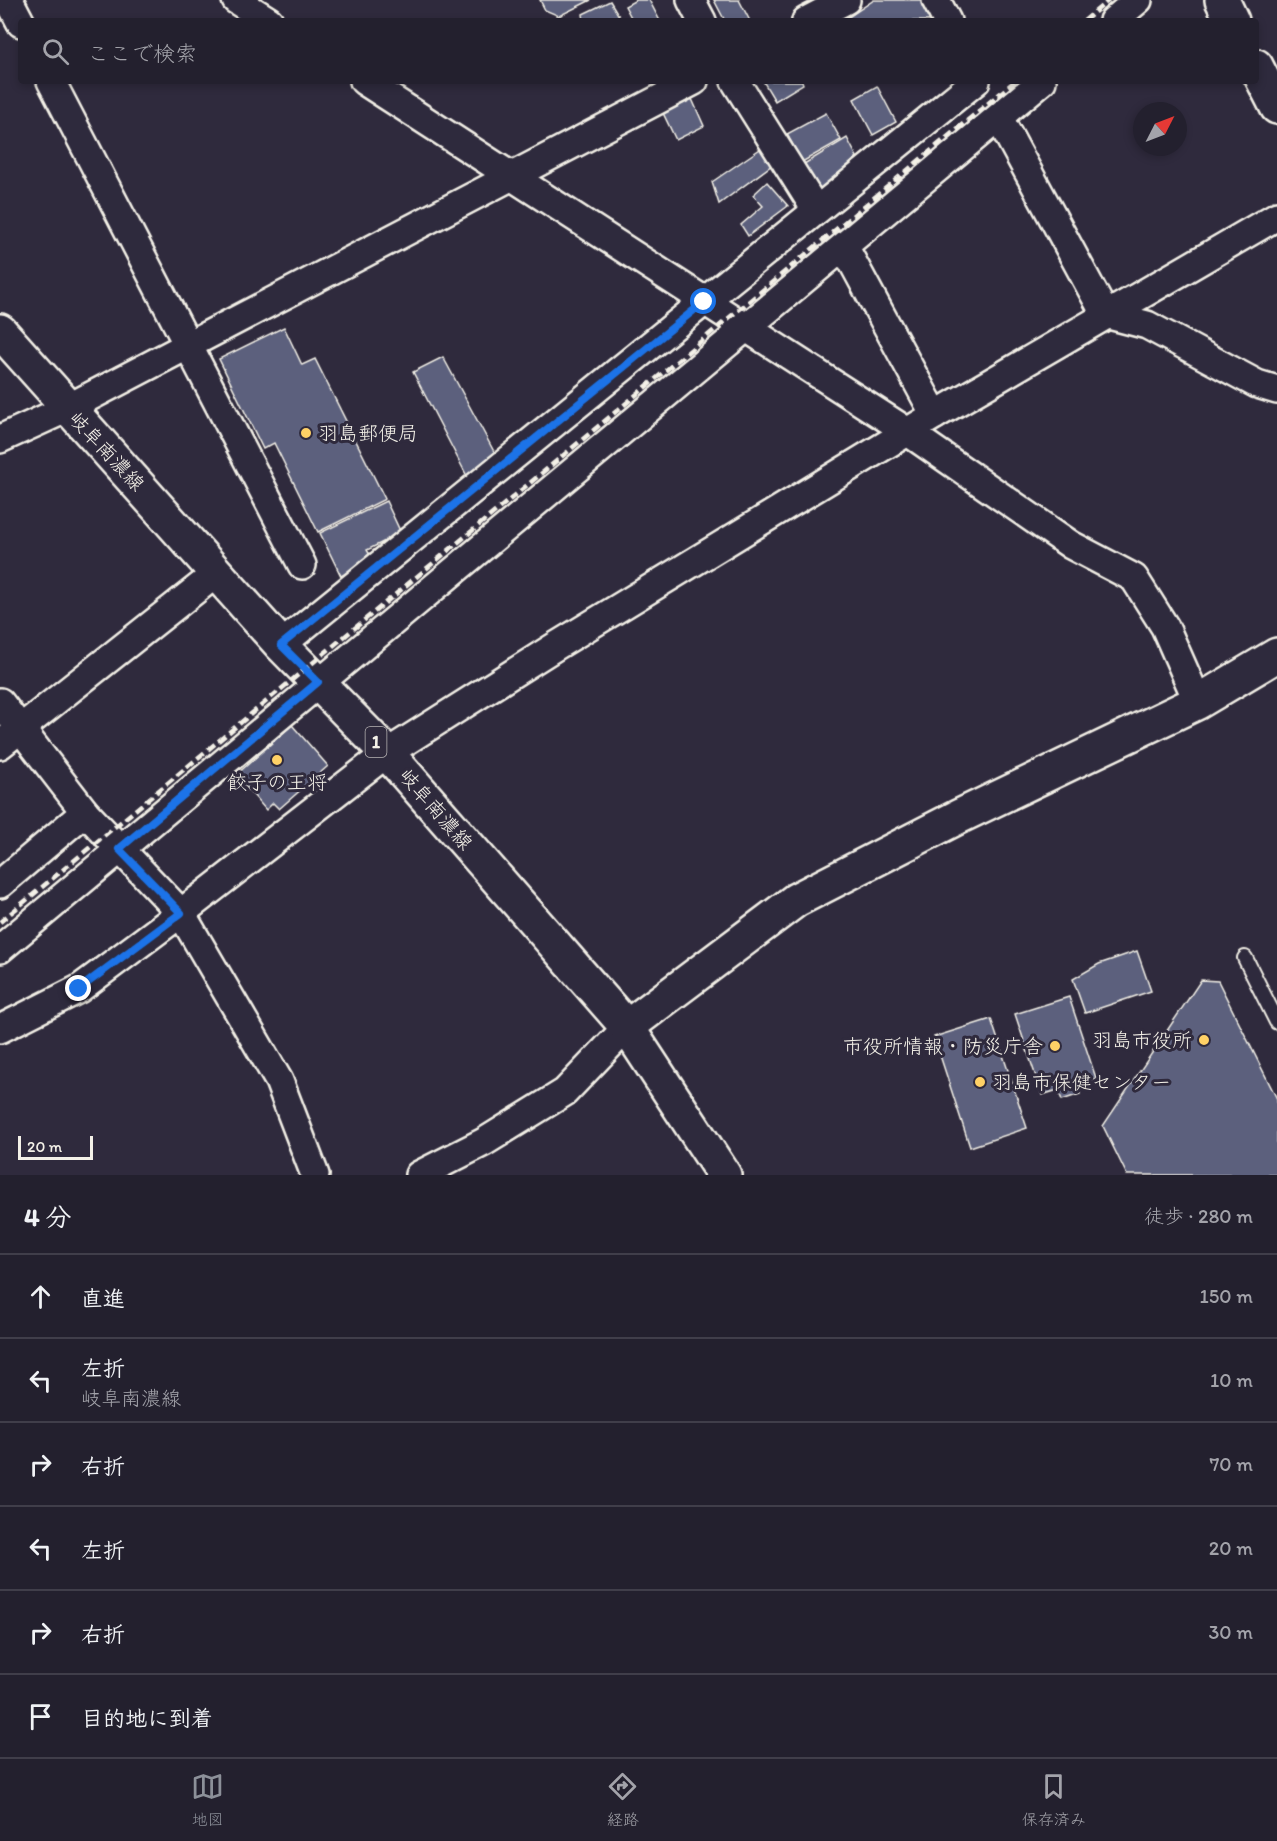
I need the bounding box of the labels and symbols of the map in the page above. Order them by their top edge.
north arrow [1133,102,1187,156]
route start [690,288,716,314]
street label: 岐阜南濃線 [64,406,150,496]
place label: 羽島郵便局 [318,421,418,445]
marker: 羽島郵便局 [299,426,313,440]
road number: 1 [366,727,386,757]
marker: 餃子の王将 [270,753,284,767]
street label: 岐阜南濃線 [394,763,478,855]
place label: 餃子の王将 [227,770,327,794]
route end [65,975,91,1001]
place label: 羽島市役所 [1092,1028,1192,1052]
marker: 羽島市役所 [1197,1033,1211,1047]
place label: 市役所情報・防災庁舎 [843,1034,1043,1058]
marker: 市役所情報・防災庁舎 [1048,1039,1062,1053]
place label: 羽島市保健センター [992,1070,1171,1094]
marker: 羽島市保健センター [973,1075,987,1089]
scale bar [18,1133,93,1160]

